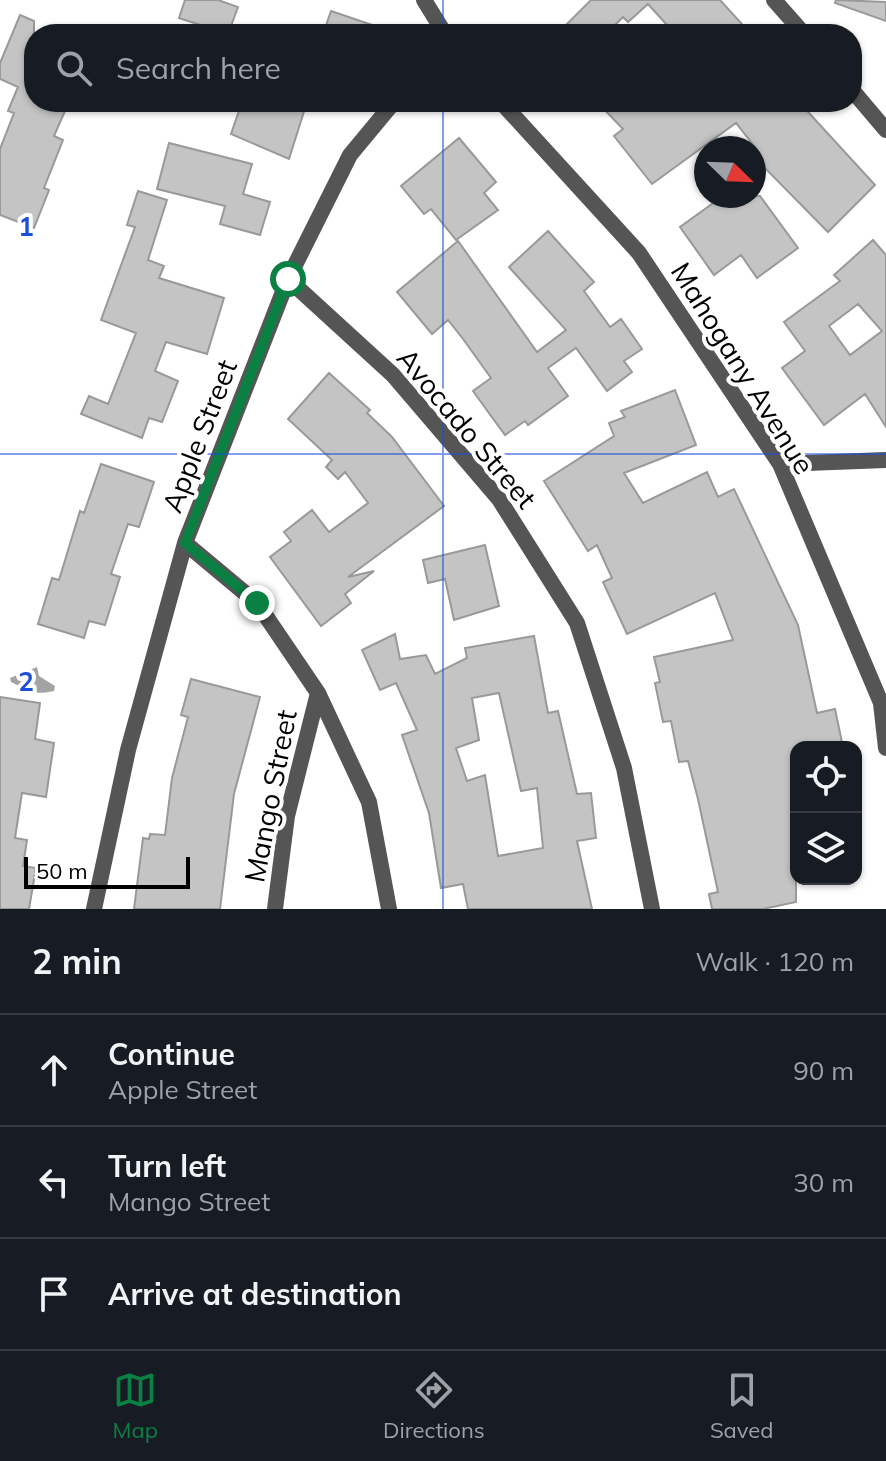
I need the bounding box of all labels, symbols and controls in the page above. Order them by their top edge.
search box [24,24,862,112]
icon: search [52,46,96,90]
text: Search here [116,49,281,87]
north arrow [694,136,766,208]
text: 1 [18,210,34,243]
street label: Mahogany Avenue [664,256,822,480]
route start [270,261,306,297]
street label: Avocado Street [390,341,544,515]
street label: Apple Street [154,354,244,517]
route end [239,585,275,621]
text: 2 [18,665,34,698]
street label: Mango Street [236,707,304,885]
map controls [790,741,862,885]
button: locate [790,741,862,813]
button: layers [790,813,862,885]
scale bar [24,853,190,889]
text: 50 m [36,857,87,885]
text: 2 min [32,940,122,983]
text: Walk · 120 m [695,945,854,978]
text: Continue [108,1035,235,1073]
icon: ahead [32,1048,76,1092]
text: 90 m [793,1054,854,1087]
text: Apple Street [108,1073,257,1106]
text: Turn left [108,1147,226,1185]
icon: left [32,1160,76,1204]
text: 30 m [793,1166,854,1199]
text: Mango Street [108,1185,270,1218]
icon: arrive [32,1272,76,1316]
text: Arrive at destination [108,1275,402,1313]
tab: Map [113,1368,158,1444]
tab: Directions [383,1368,485,1444]
tab: Saved [710,1368,773,1444]

